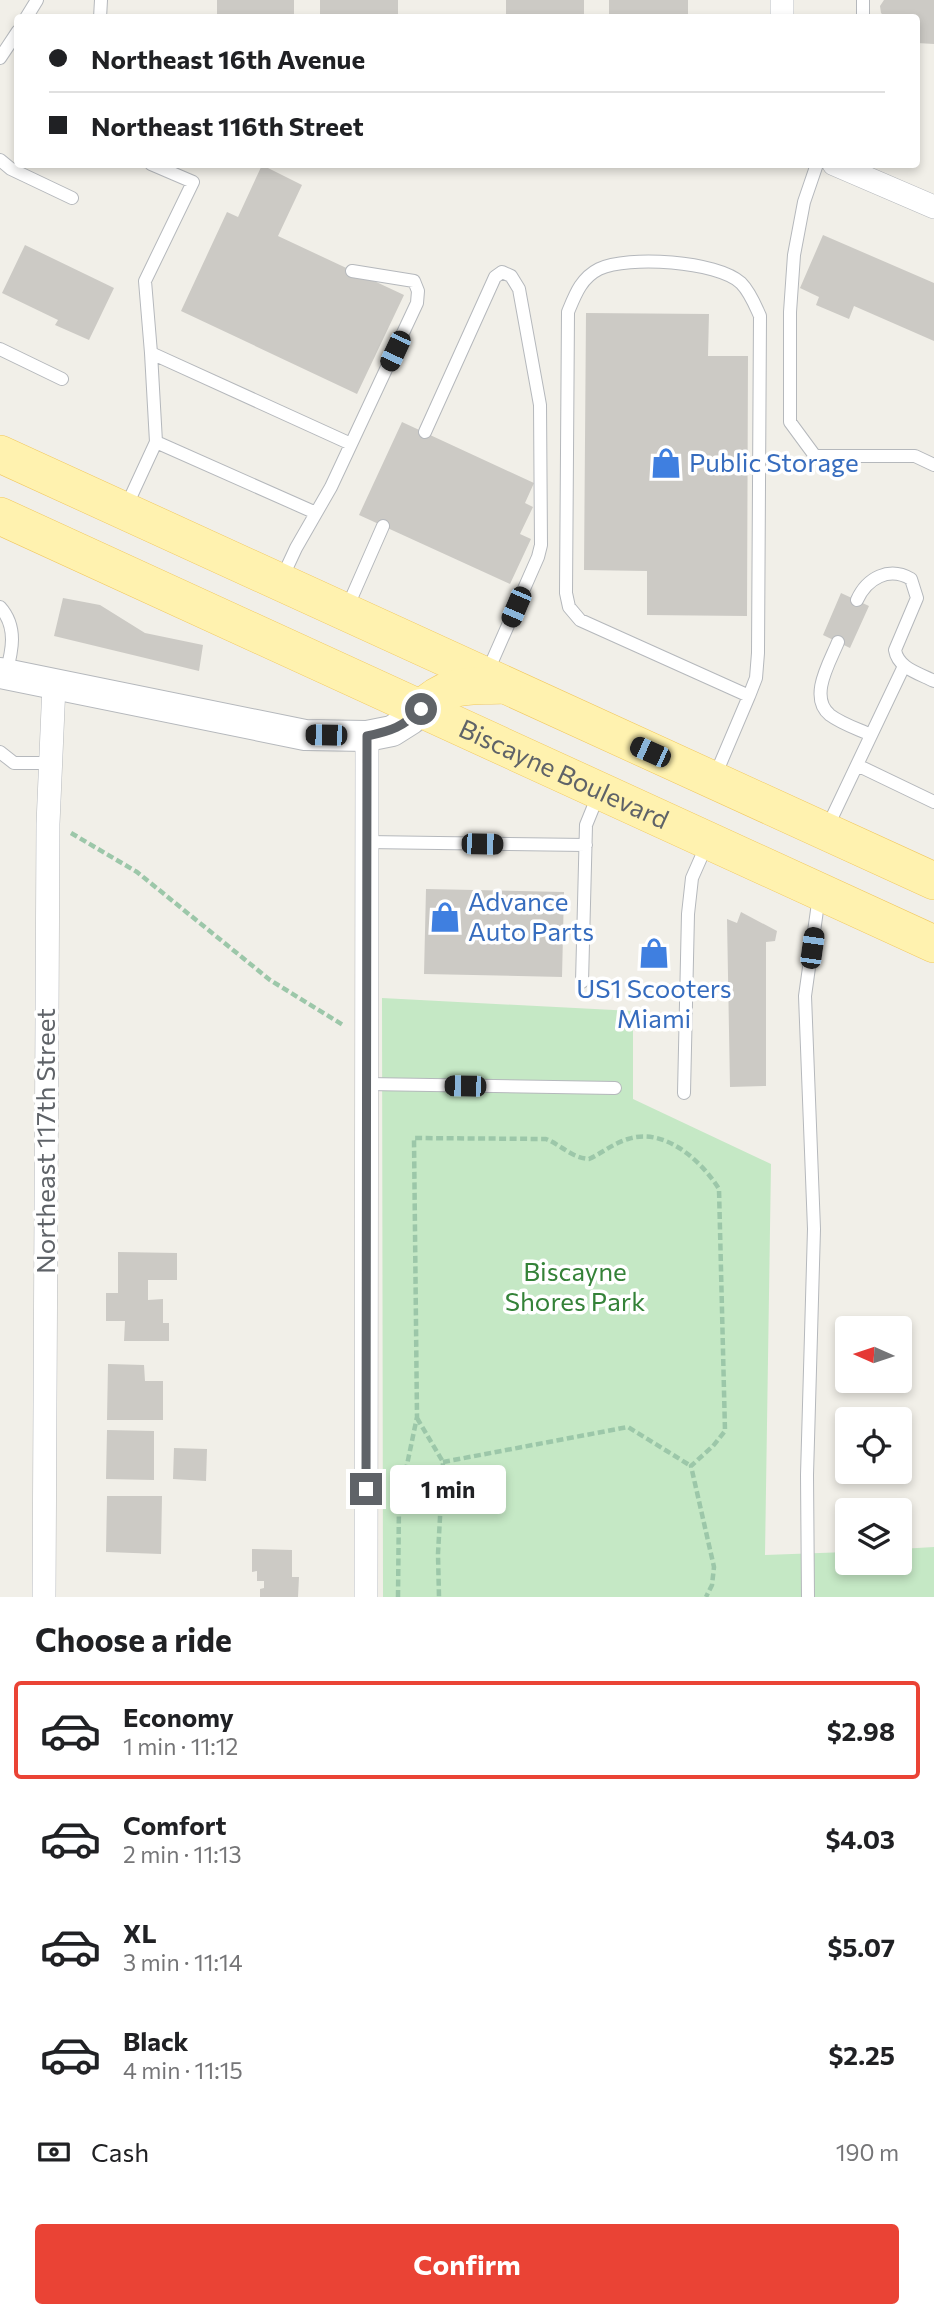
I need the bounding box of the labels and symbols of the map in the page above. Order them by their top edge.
car [377,328,414,374]
shop icon: Public Storage [649,446,683,480]
place label: Public Storage [689,446,859,477]
car [499,584,534,630]
route start [405,693,437,725]
street label: Biscayne Boulevard [455,712,674,834]
car [305,724,348,746]
car [627,734,674,770]
car [461,833,504,855]
place label: Advance Auto Parts [468,885,594,946]
shop icon: Advance Auto Parts [428,900,462,934]
car [799,926,826,970]
shop icon: US1 Scooters Miami [637,936,671,970]
place label: US1 Scooters Miami [576,972,732,1033]
street label: Northeast 117th Street [29,1008,60,1274]
car [444,1075,487,1097]
park label: Biscayne Shores Park [505,1255,645,1316]
north arrow [835,1316,912,1393]
callout: 1 min [390,1464,506,1514]
route end [350,1473,382,1505]

